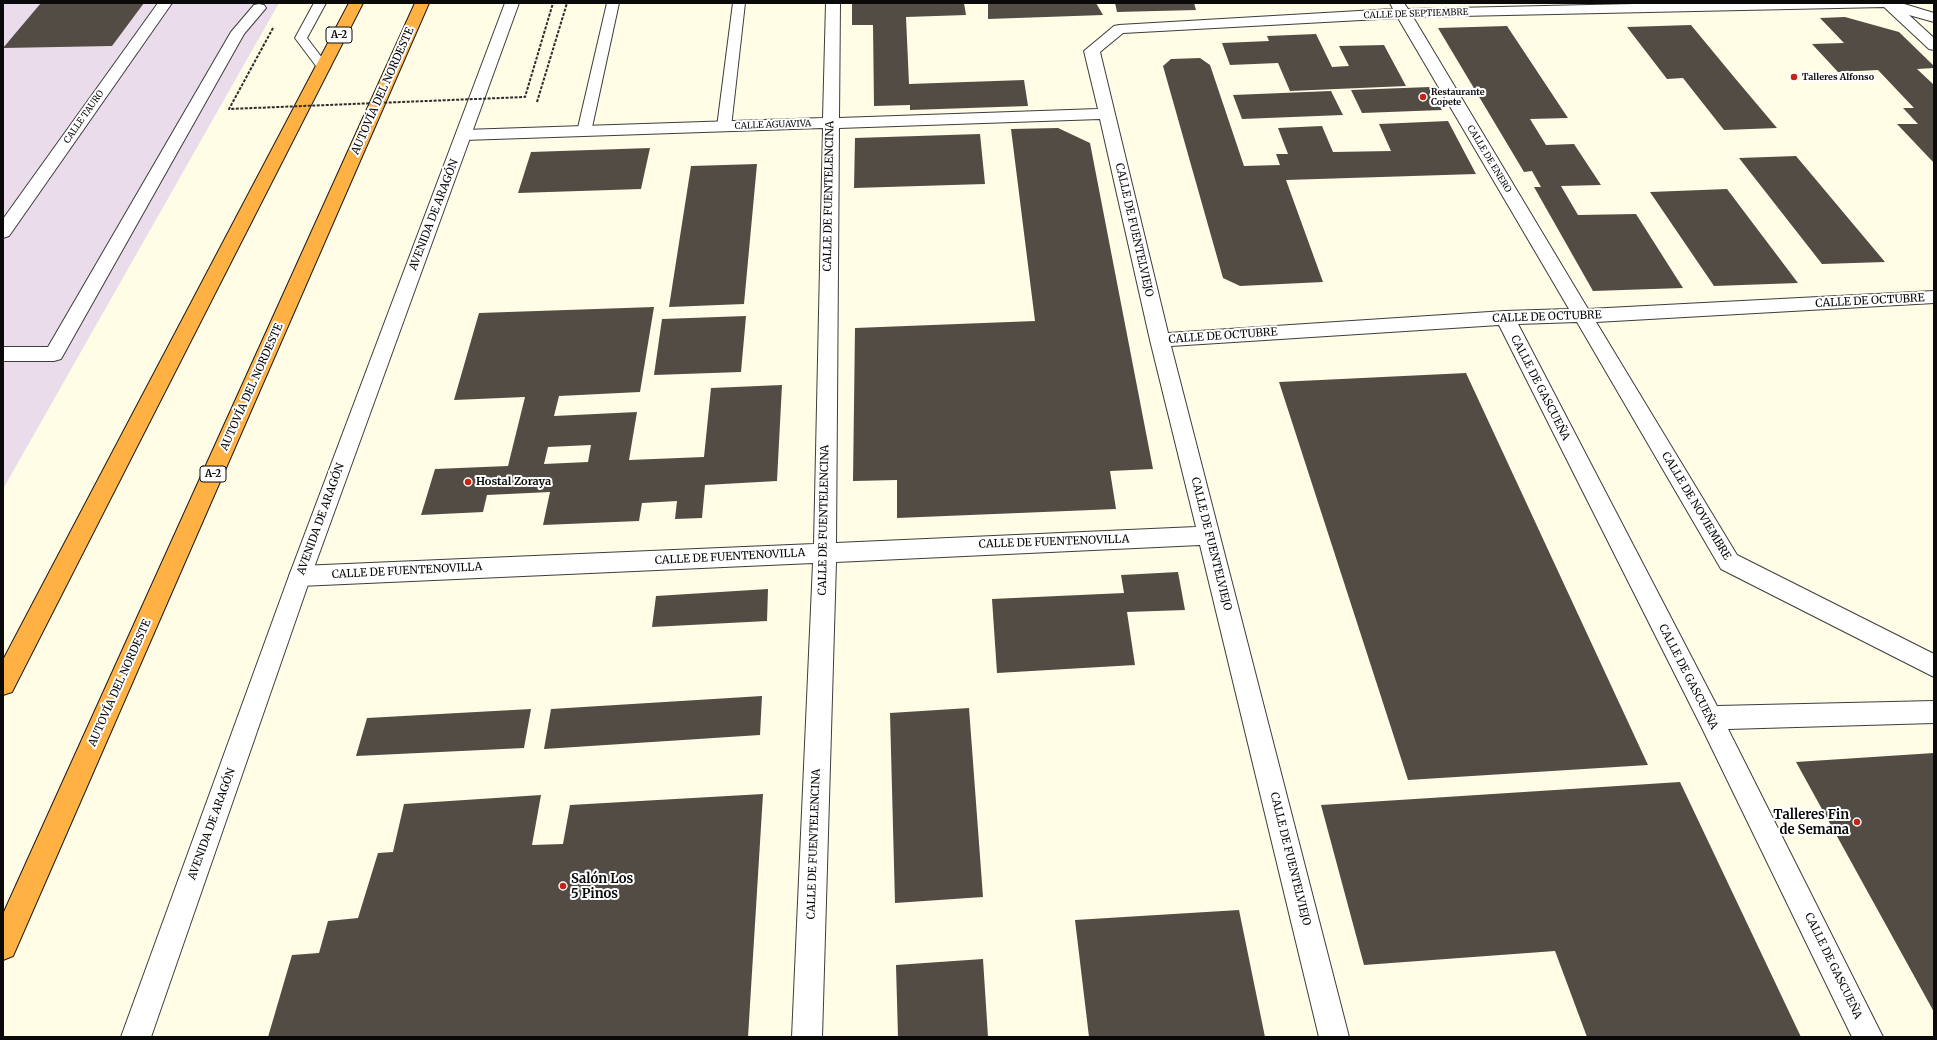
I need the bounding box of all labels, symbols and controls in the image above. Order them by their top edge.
street label: CALLE DE SEPTIEMBRE [1363,7,1469,21]
street label: AUTOVÍA DEL NORDESTE [349,25,417,157]
road number: A-2 [326,27,352,43]
marker: Talleres Alfonso [1789,72,1799,82]
place label: Talleres Alfonso [1802,72,1874,82]
place label: Restaurante Copete [1431,87,1485,108]
street label: CALLE TAURO [62,88,106,146]
marker: Restaurante Copete [1418,92,1428,102]
street label: CALLE AGUAVIVA [735,118,811,132]
street label: CALLE DE FUENTELENCINA [821,120,837,272]
street label: CALLE DE ENERO [1465,123,1513,195]
street label: AVENIDA DE ARAGÓN [407,158,461,272]
street label: CALLE DE FUENTELVIEJO [1112,162,1156,298]
street label: CALLE DE OCTUBRE [1815,292,1925,310]
street label: CALLE DE OCTUBRE [1492,308,1602,326]
street label: AUTOVÍA DEL NORDESTE [218,321,286,453]
street label: CALLE DE OCTUBRE [1168,326,1278,346]
street label: CALLE DE GASCUEÑA [1508,333,1572,443]
street label: CALLE DE FUENTELENCINA [816,444,832,596]
street label: CALLE DE NOVIEMBRE [1659,450,1733,562]
street label: AVENIDA DE ARAGÓN [295,461,347,577]
road number: A-2 [200,466,226,482]
place label: Hostal Zoraya [476,475,551,489]
street label: CALLE DE FUENTELVIEJO [1188,476,1234,612]
marker: Hostal Zoraya [463,477,473,487]
street label: CALLE DE FUENTENOVILLA [978,533,1130,551]
street label: CALLE DE FUENTENOVILLA [654,546,806,568]
street label: CALLE DE FUENTENOVILLA [331,560,483,582]
street label: AUTOVÍA DEL NORDESTE [86,617,154,749]
street label: CALLE DE GASCUEÑA [1656,622,1720,732]
street label: AVENIDA DE ARAGÓN [186,766,238,882]
street label: CALLE DE FUENTELENCINA [805,768,823,920]
street label: CALLE DE FUENTELVIEJO [1267,791,1313,927]
place label: Talleres Fin de Semana [1773,807,1849,838]
marker: Talleres Fin de Semana [1852,817,1862,827]
place label: Salón Los 5 Pinos [571,871,633,902]
marker: Salón Los 5 Pinos [558,881,568,891]
street label: CALLE DE GASCUEÑA [1802,911,1864,1021]

